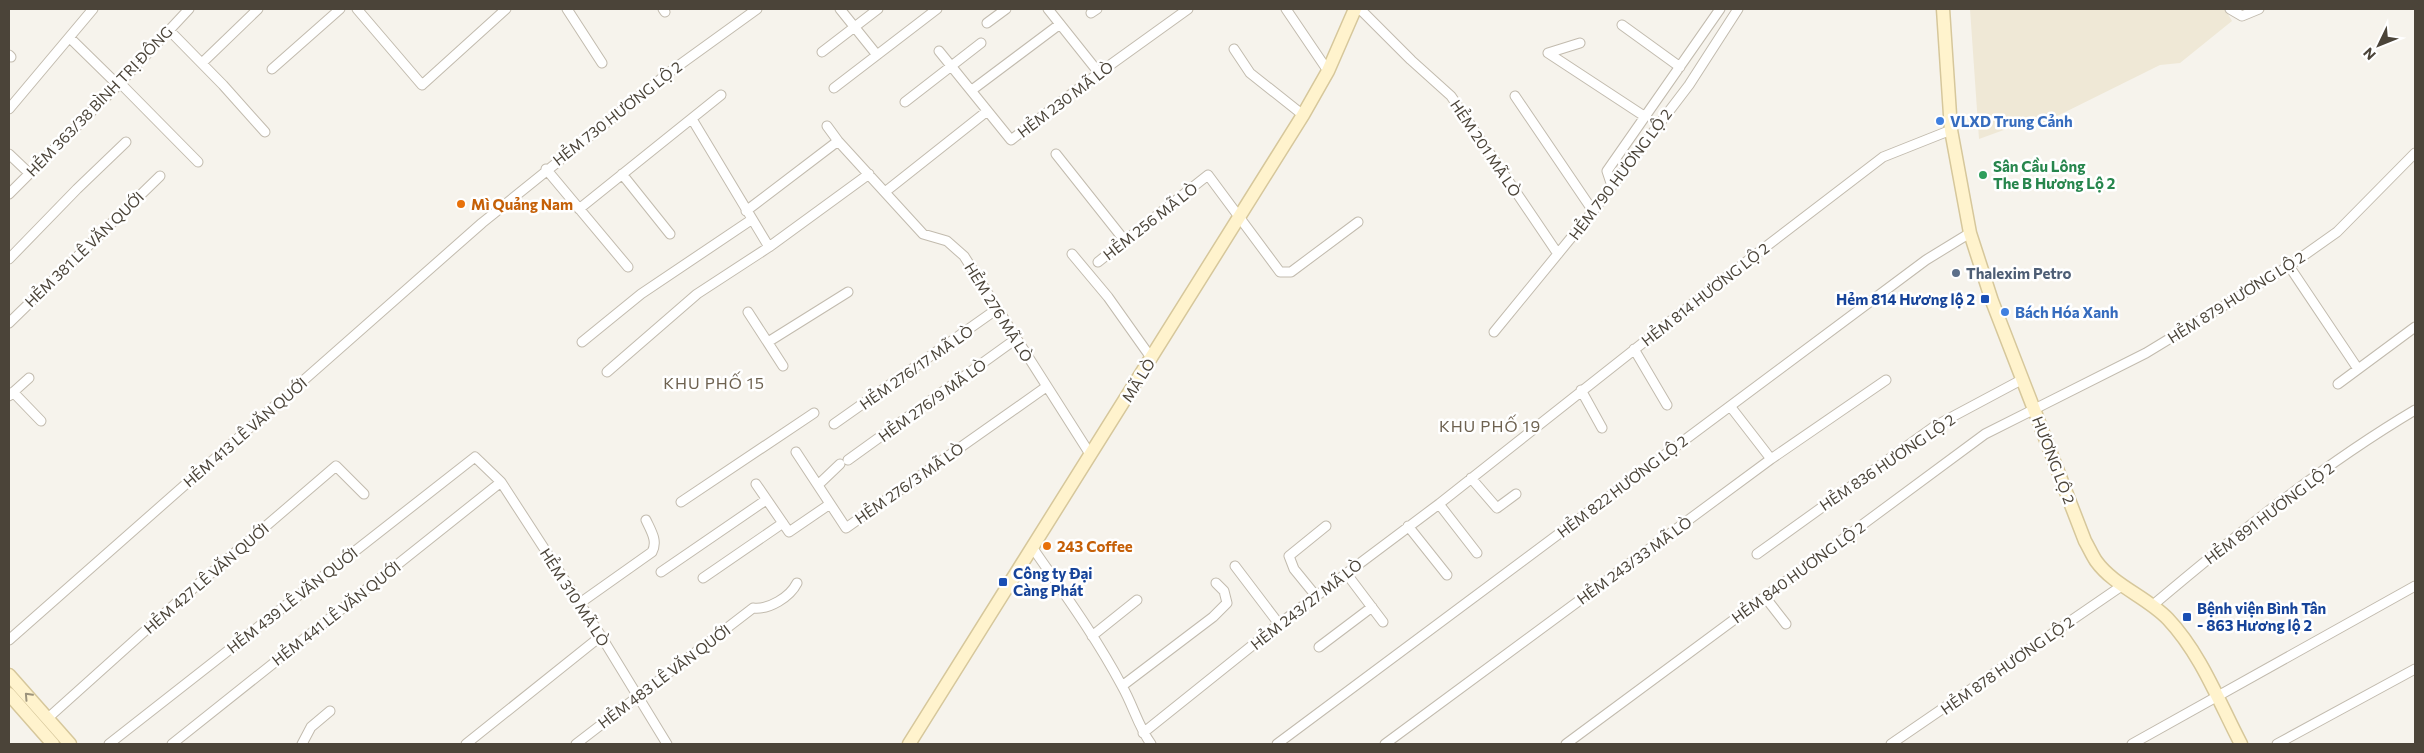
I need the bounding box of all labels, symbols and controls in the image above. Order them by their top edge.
north arrow [2354,20,2404,70]
street label: HẺM 363/38 BÌNH TRỊ ĐÔNG [22,21,176,180]
text: N [2359,45,2379,64]
street label: HẺM 730 HƯƠNG LỘ 2 [548,56,685,169]
street label: HẺM 230 MÃ LÒ [1013,56,1116,141]
street label: HẺM 201 MÃ LÒ [1447,96,1526,200]
street label: HẺM 790 HƯƠNG LỘ 2 [1564,104,1675,243]
place label: VLXD Trung Cảnh [1950,112,2073,130]
marker: VLXD Trung Cảnh [1934,115,1946,127]
place label: Sân Cầu Lông The B Hương Lộ 2 [1993,157,2115,193]
marker: Sân Cầu Lông The B Hương Lộ 2 [1977,169,1989,181]
street label: HẺM 256 MÃ LÒ [1099,178,1201,263]
street label: HẺM 381 LÊ VĂN QUỚI [20,187,147,310]
place label: Mì Quảng Nam [471,195,573,213]
marker: Mì Quảng Nam [455,198,467,210]
street label: HẺM 814 HƯƠNG LỘ 2 [1637,238,1772,349]
street label: HẺM 879 HƯƠNG LỘ 2 [2163,247,2308,347]
street label: HẺM 276 MÃ LÒ [961,259,1038,365]
place label: Thalexim Petro [1966,264,2072,282]
marker: Thalexim Petro [1950,267,1962,279]
place label: Hẻm 814 Hương lộ 2 [1836,290,1975,309]
marker: Hẻm 814 Hương lộ 2 [1979,293,1991,305]
place label: Bách Hóa Xanh [2015,303,2118,321]
marker: Bách Hóa Xanh [1999,306,2011,318]
street label: HẺM 276/17 MÃ LÒ [855,320,976,413]
street label: HẺM 276/9 MÃ LÒ [874,354,989,445]
street label: MÃ LÒ [1117,354,1158,405]
district label: KHU PHỐ 15 [663,371,765,392]
street label: HẺM 413 LÊ VĂN QUỚI [179,373,310,491]
street label: HẺM 836 HƯƠNG LỘ 2 [1815,409,1958,514]
street label: HƯƠNG LỘ 2 [2029,413,2080,506]
district label: KHU PHỐ 19 [1439,414,1541,435]
street label: HẺM 822 HƯƠNG LỘ 2 [1553,430,1691,541]
street label: HẺM 276/3 MÃ LÒ [851,438,967,527]
street label: HẺM 891 HƯƠNG LỘ 2 [2200,458,2337,567]
street label: HẺM 243/33 MÃ LÒ [1573,512,1695,608]
street label: HẺM 840 HƯƠNG LỘ 2 [1727,517,1868,626]
street label: HẺM 427 LÊ VĂN QUỚI [139,518,272,637]
place label: 243 Coffee [1057,537,1133,555]
marker: 243 Coffee [1041,540,1053,552]
street label: HẺM 439 LÊ VĂN QUỚI [222,543,361,657]
street label: HẺM 310 MÃ LÒ [537,544,614,649]
street label: HẺM 243/27 MÃ LÒ [1246,554,1365,653]
street label: HẺM 441 LÊ VĂN QUỚI [267,556,404,669]
place label: Công ty Đại Càng Phát [1013,564,1092,599]
marker: Công ty Đại Càng Phát [997,576,1009,588]
place label: Bệnh viện Bình Tân - 863 Hương lộ 2 [2197,599,2326,635]
street label: HẺM 878 HƯƠNG LỘ 2 [1936,611,2077,718]
marker: Bệnh viện Bình Tân - 863 Hương lộ 2 [2181,611,2193,623]
street label: HẺM 483 LÊ VĂN QUỚI [594,620,734,732]
one-way arrow [25,693,34,702]

